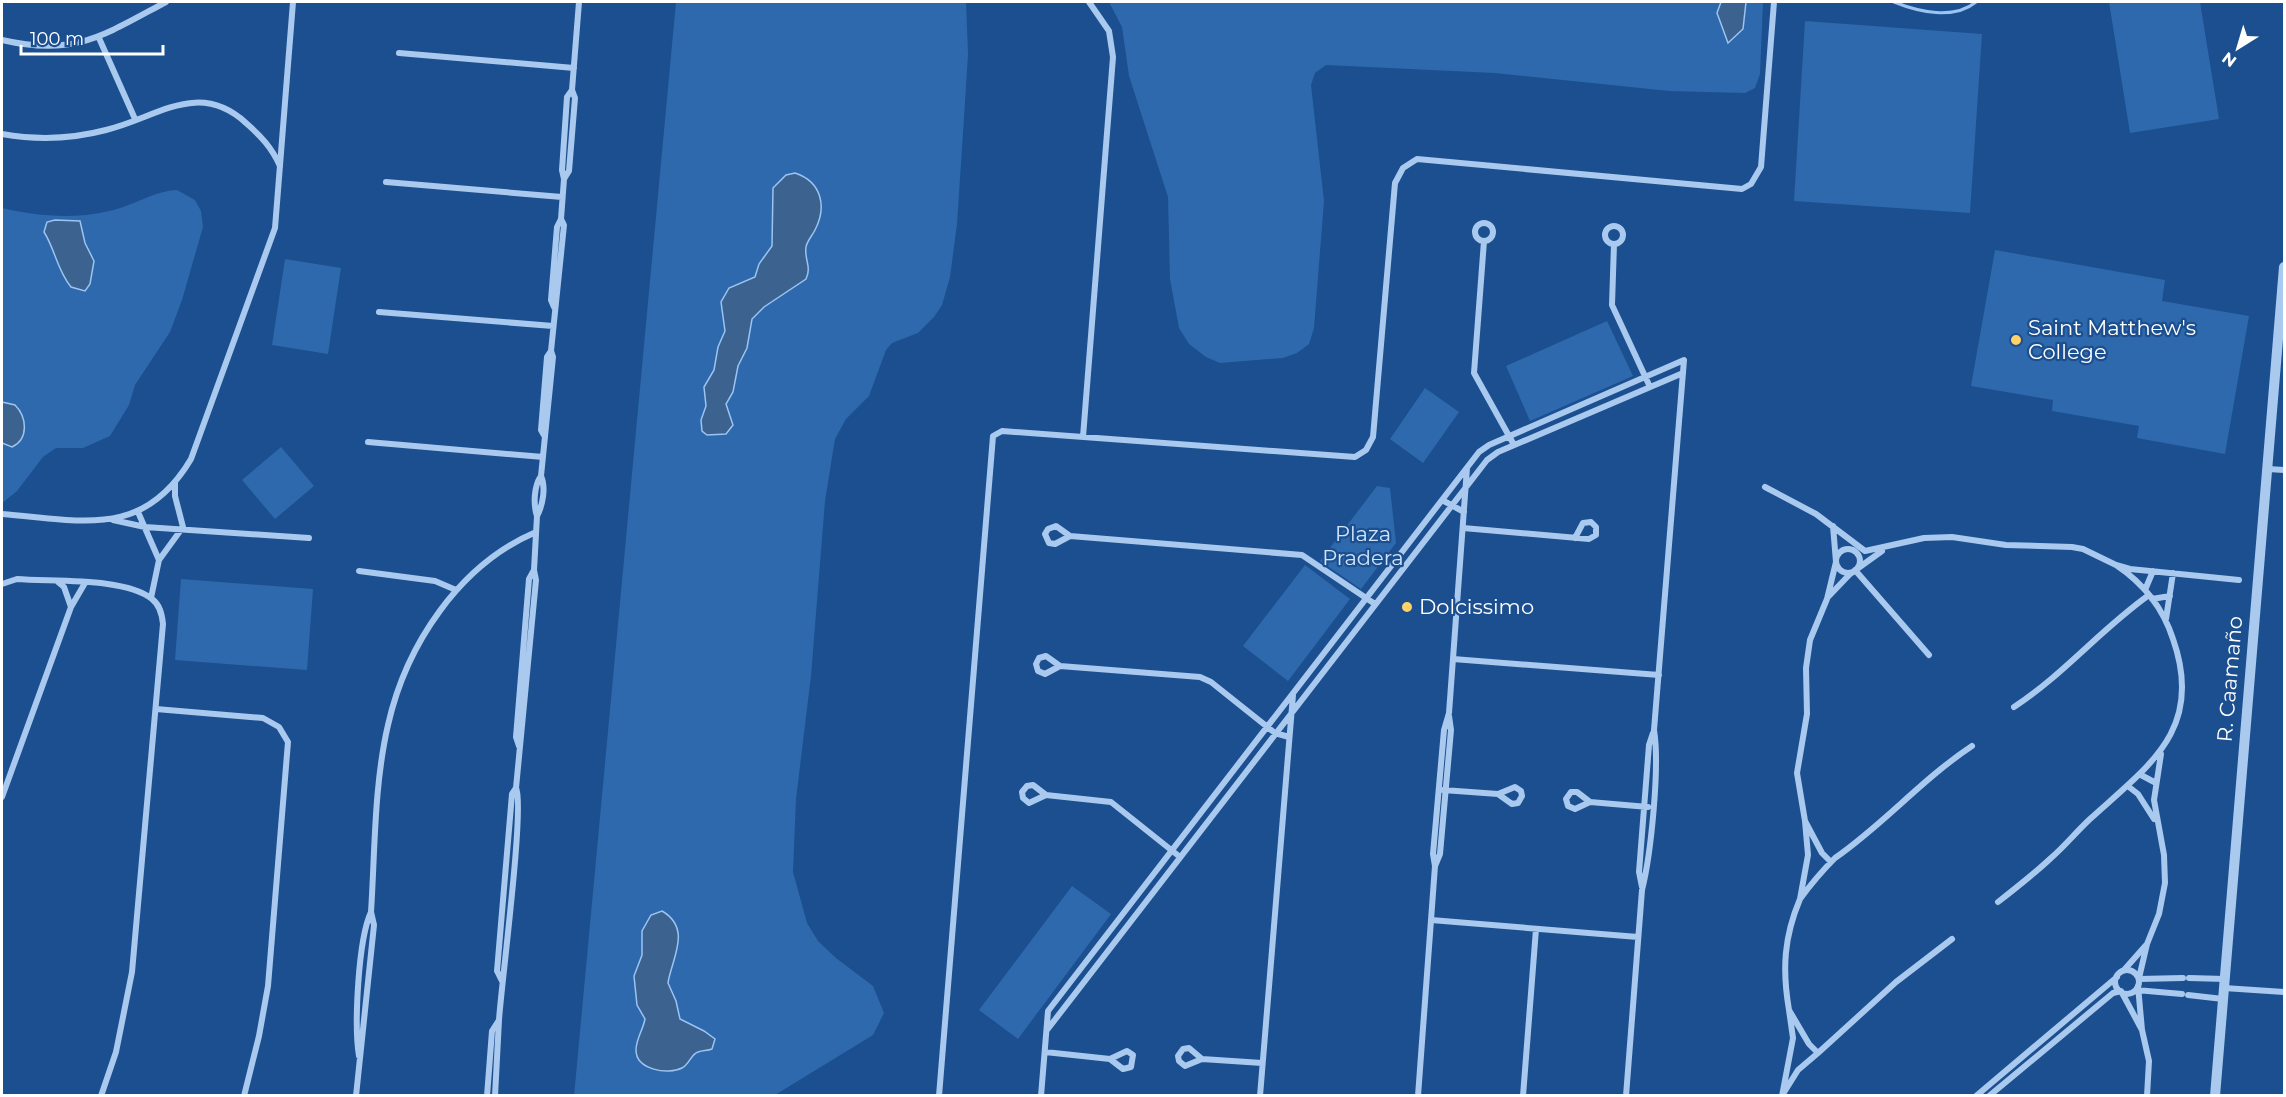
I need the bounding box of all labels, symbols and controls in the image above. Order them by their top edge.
scale bar [21,18,164,56]
north arrow [2208,18,2268,78]
text: 100 m [30,28,84,50]
text: N [2218,48,2240,71]
place label: Saint Matthew's College [2028,315,2196,364]
marker: Saint Matthew's College [2009,333,2023,347]
park label: Plaza Pradera [1322,521,1404,570]
place label: Dolcissimo [1419,594,1534,619]
marker: Dolcissimo [1400,600,1414,614]
street label: R. Caamaño [2212,615,2247,743]

